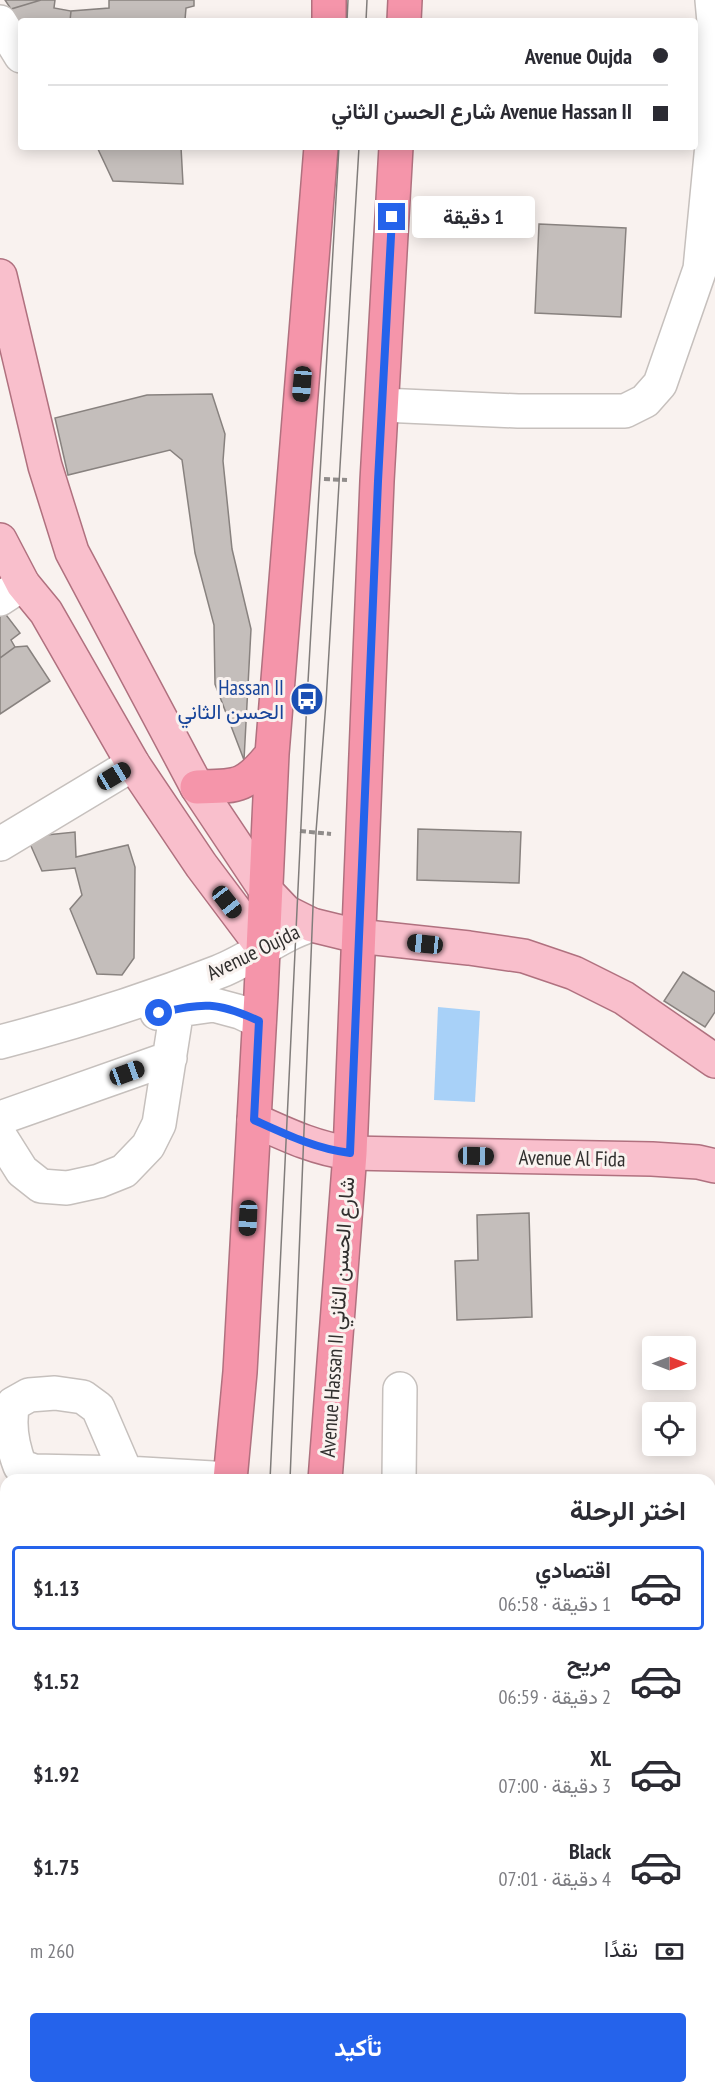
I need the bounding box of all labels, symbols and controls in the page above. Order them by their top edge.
text: Avenue Oujda [525,42,632,70]
text: Avenue Hassan II شارع الحسن الثاني [331,97,632,125]
callout: 1 دقيقة [413,196,536,238]
route end [378,203,405,230]
text: 1 دقيقة [443,204,504,230]
car [291,365,313,403]
place label: Hassan II الحسن الثاني [177,674,284,729]
bus stop icon: Hassan II الحسن الثاني [289,681,325,717]
car [94,759,134,793]
car [209,882,245,922]
street label: Avenue Oujda [202,918,304,986]
car [406,933,444,955]
route start [145,999,172,1026]
car [107,1058,147,1088]
street label: Avenue Al Fida [518,1144,626,1172]
car [458,1147,494,1165]
street label: Avenue Hassan II شارع الحسن الثاني [314,1176,364,1458]
car [238,1200,258,1236]
north arrow [642,1336,696,1390]
map controls [642,1336,696,1456]
button: locate [642,1402,696,1456]
text: اختر الرحلة [570,1493,686,1527]
text: اقتصادي [535,1556,611,1584]
icon: car [629,1561,683,1615]
text: $1.13 [33,1574,80,1602]
text: 1 دقيقة · 06:58 [499,1591,611,1617]
text: مريح [567,1649,611,1677]
icon: car [629,1654,683,1708]
text: $1.52 [33,1667,80,1695]
text: 2 دقيقة · 06:59 [499,1684,611,1710]
text: XL [590,1744,611,1772]
icon: car [629,1747,683,1801]
text: $1.92 [33,1760,80,1788]
text: 3 دقيقة · 07:00 [499,1773,611,1799]
text: Black [569,1837,611,1865]
icon: car [629,1840,683,1894]
text: $1.75 [33,1853,80,1881]
text: 4 دقيقة · 07:01 [499,1866,611,1892]
text: نقدًا [604,1935,638,1963]
icon: cash [653,1935,686,1968]
text: 260 m [30,1938,74,1964]
button: تأكيد [30,2013,686,2082]

